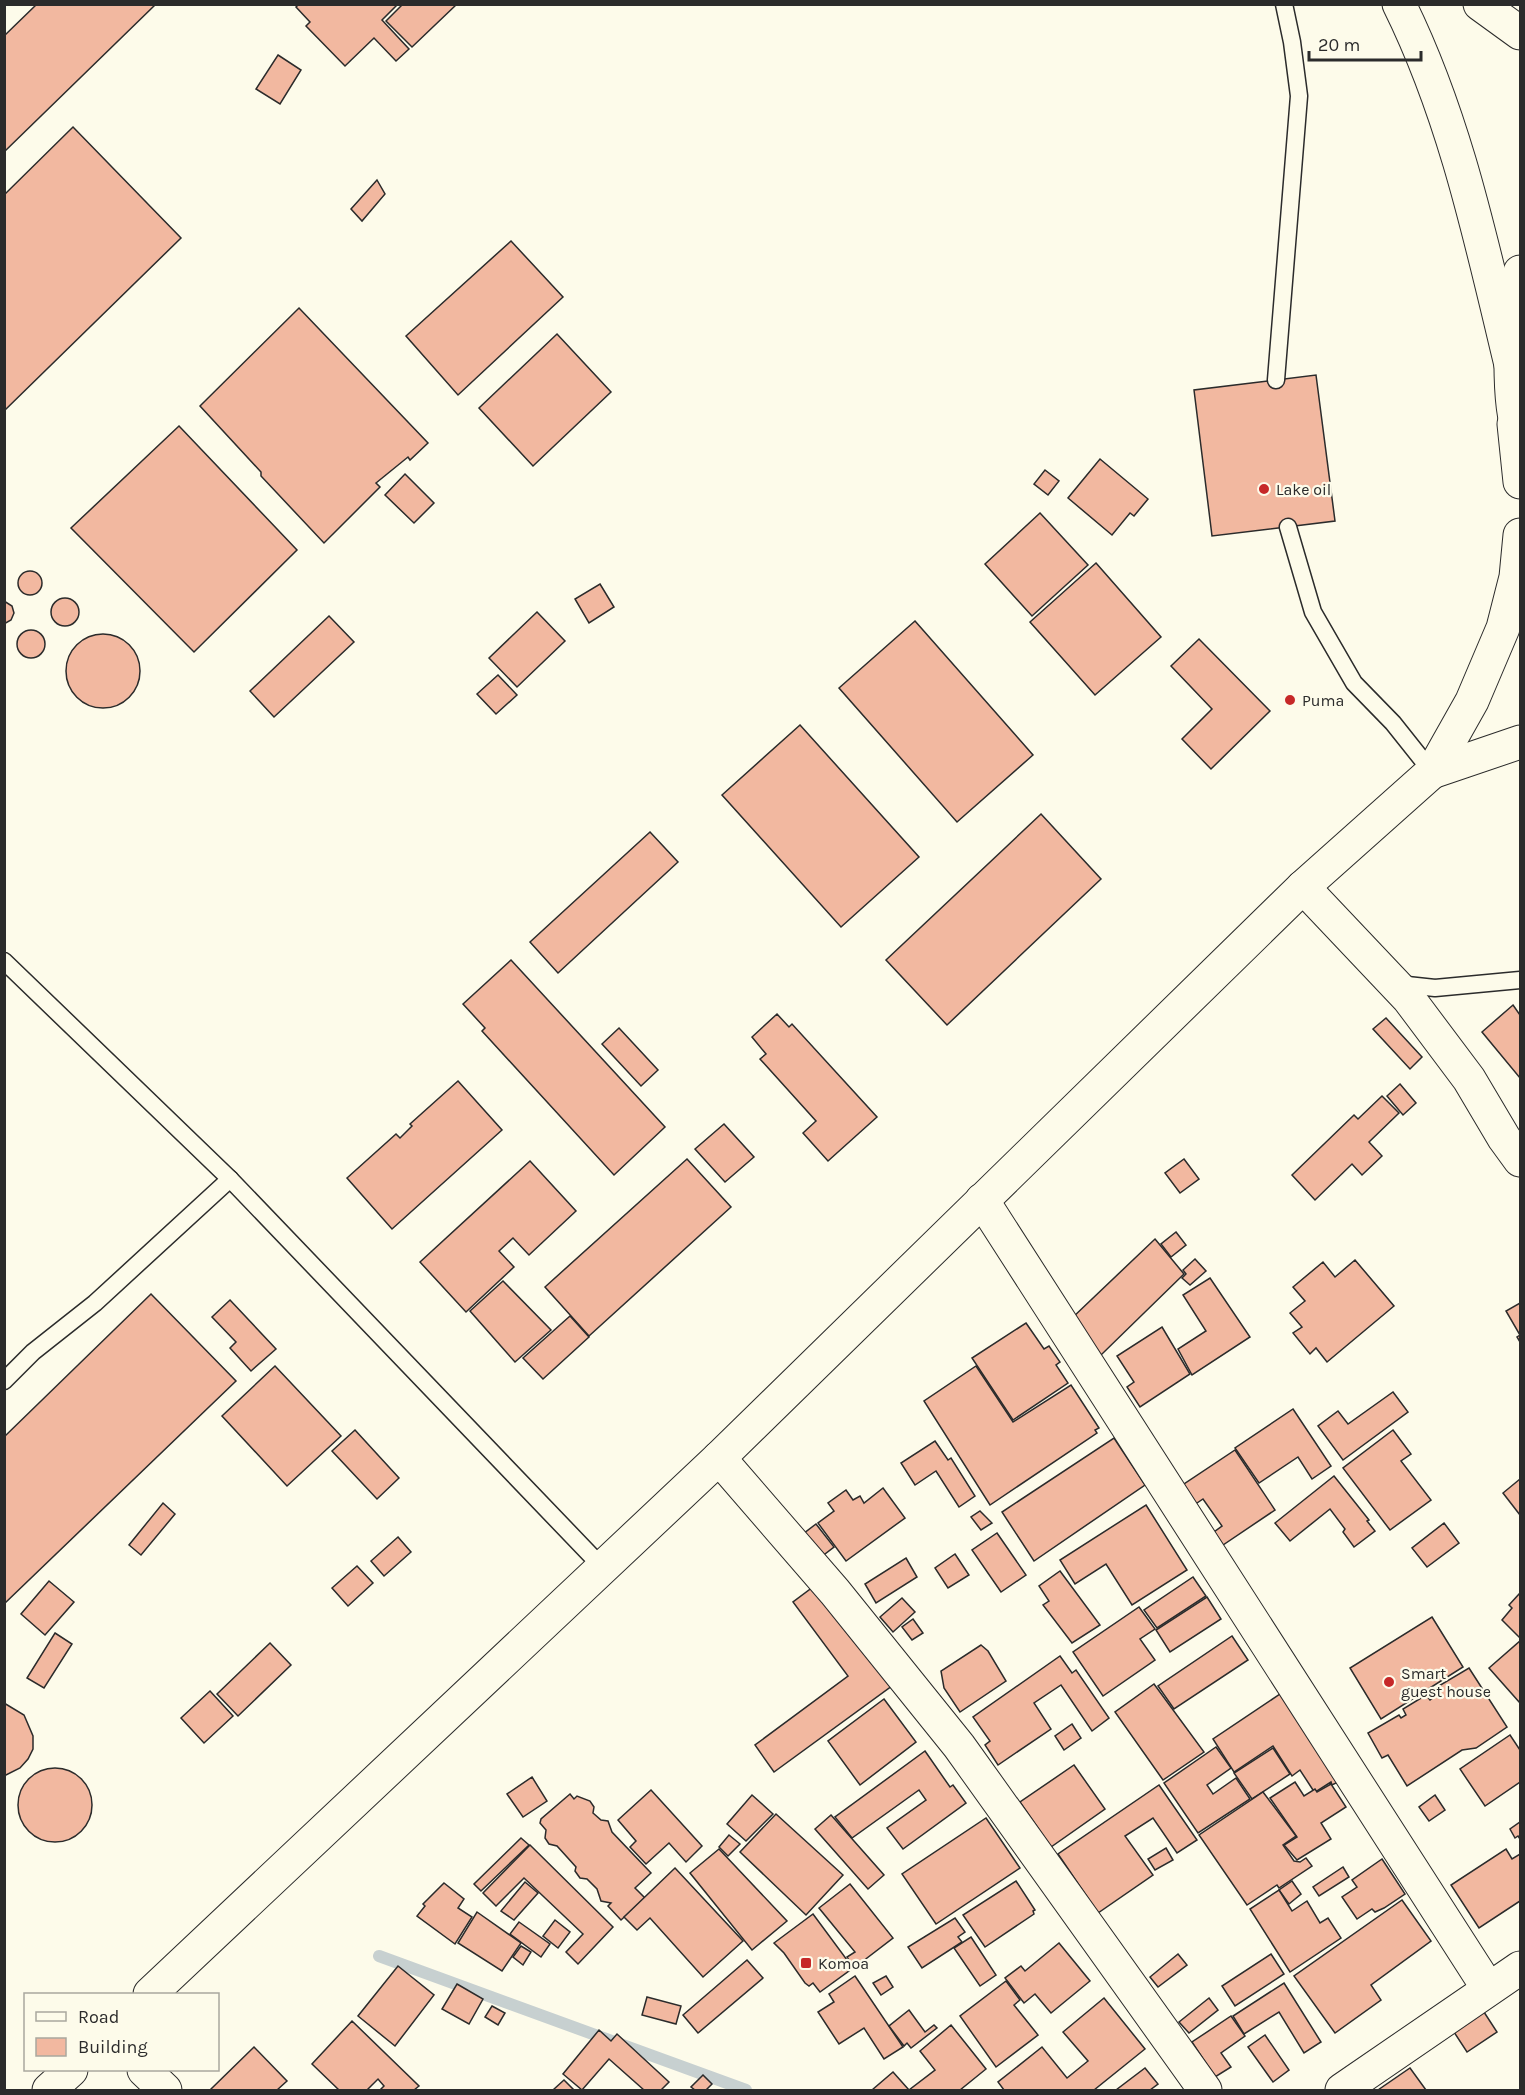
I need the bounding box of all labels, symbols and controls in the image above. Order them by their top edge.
scale bar [1309,24,1422,62]
text: 20 m [1318,34,1360,56]
place label: Lake oil [1276,480,1331,499]
marker: Lake oil [1257,482,1271,496]
place label: Puma [1302,691,1344,710]
marker: Puma [1283,693,1297,707]
place label: Smart guest house [1401,1664,1491,1701]
marker: Smart guest house [1382,1675,1396,1689]
place label: Komoa [818,1954,869,1973]
marker: Komoa [799,1956,813,1970]
legend [24,1993,219,2071]
text: Road [78,2006,119,2028]
text: Building [78,2036,148,2058]

